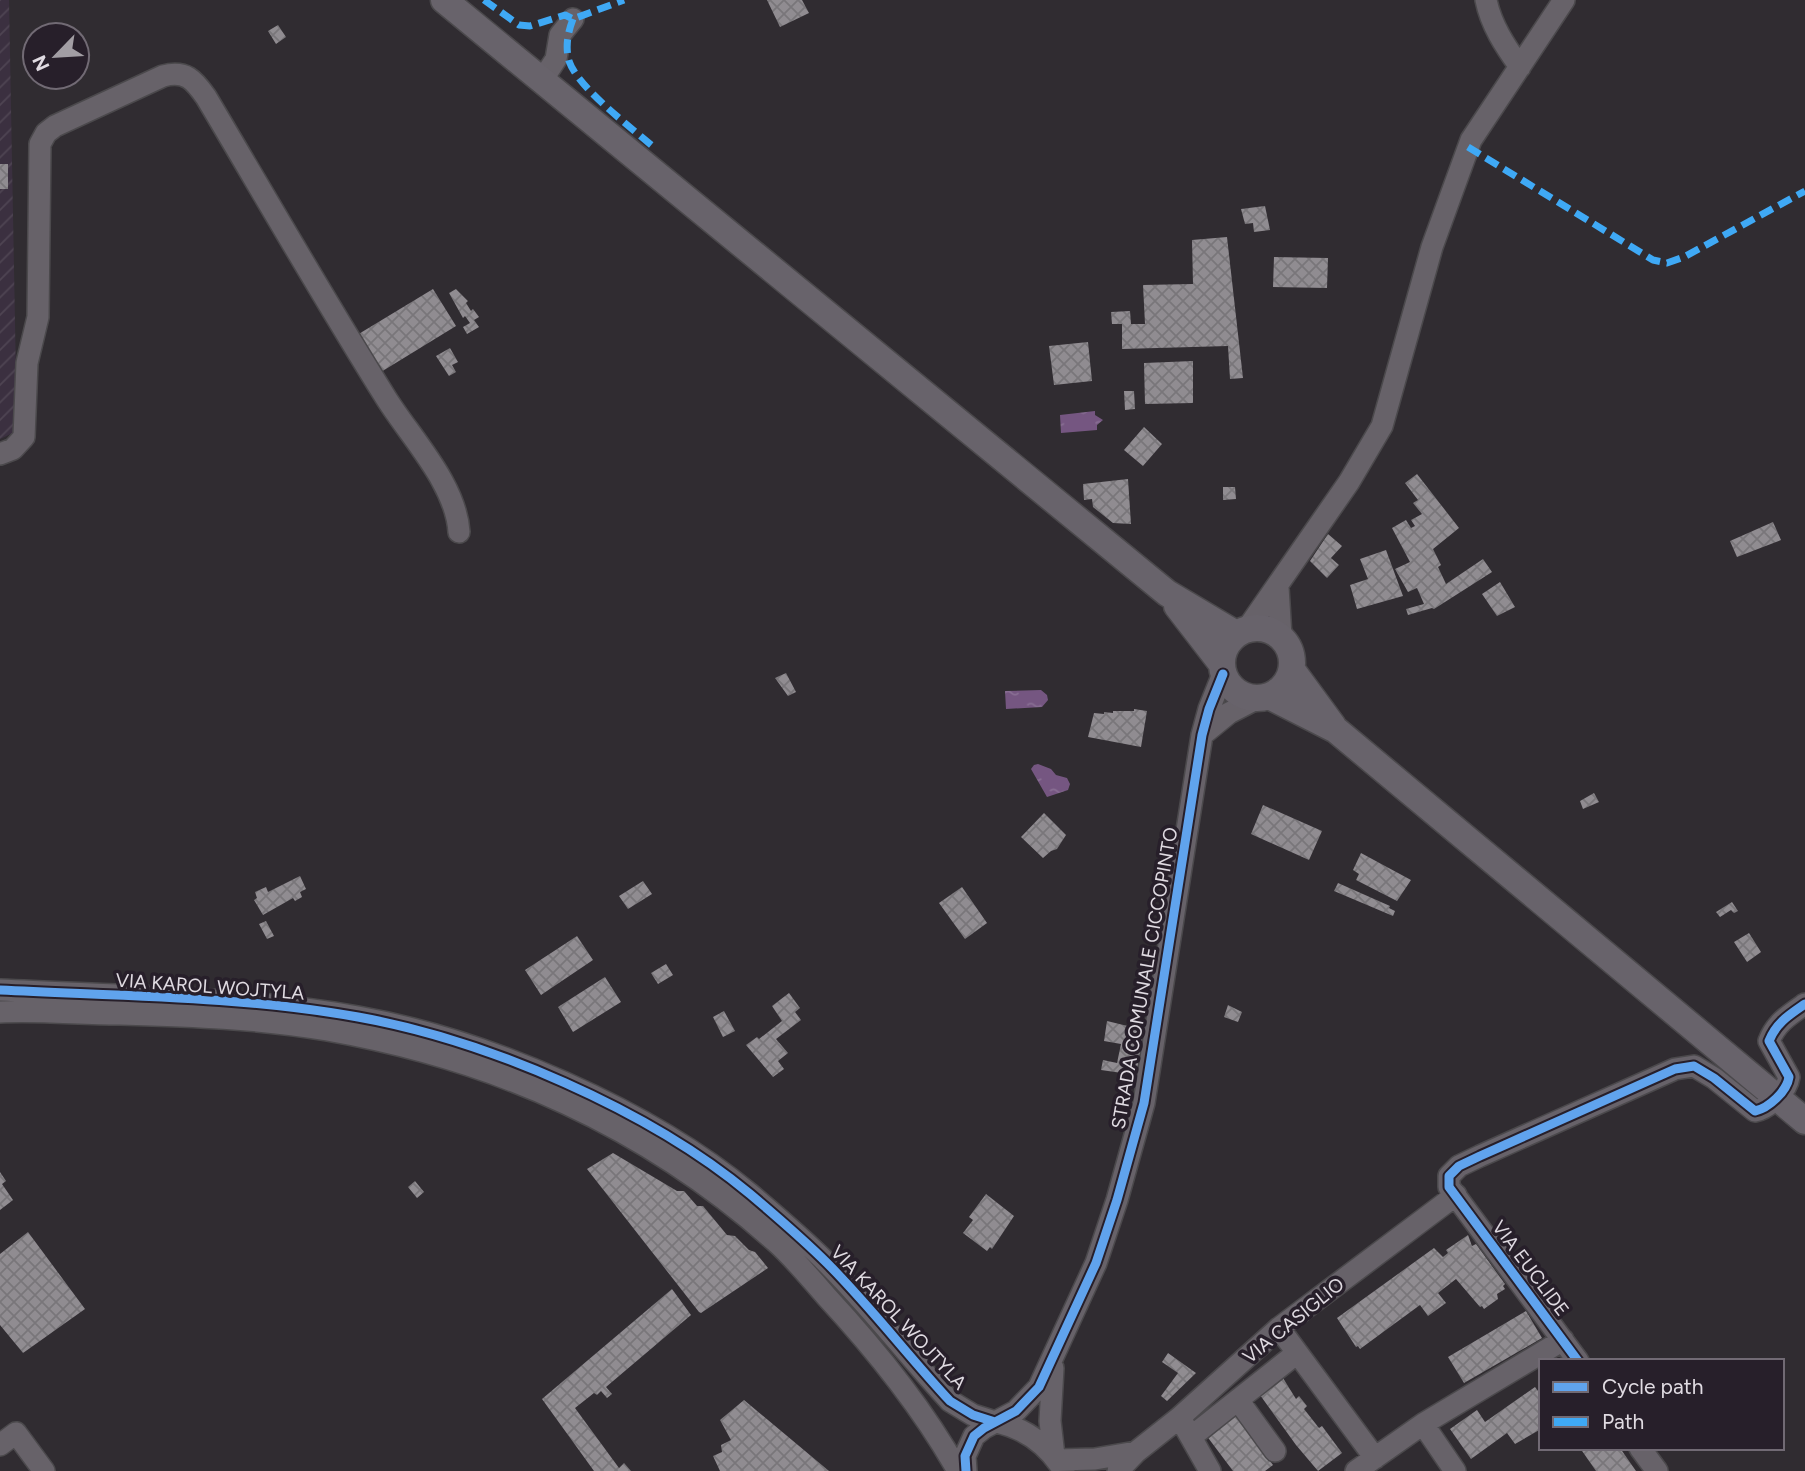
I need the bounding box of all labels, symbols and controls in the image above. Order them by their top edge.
north arrow [21,21,91,91]
text: N [28,51,55,74]
street label: STRADA COMUNALE CICCOPINTO [1107,825,1182,1131]
street label: VIA KAROL WOJTYLA [115,968,305,1005]
street label: VIA EUCLIDE [1487,1216,1574,1321]
street label: VIA KAROL WOJTYLA [826,1240,972,1394]
street label: VIA CASIGLIO [1238,1273,1349,1368]
legend [1539,1359,1784,1450]
text: Cycle path [1602,1374,1703,1399]
text: Path [1602,1409,1644,1434]

